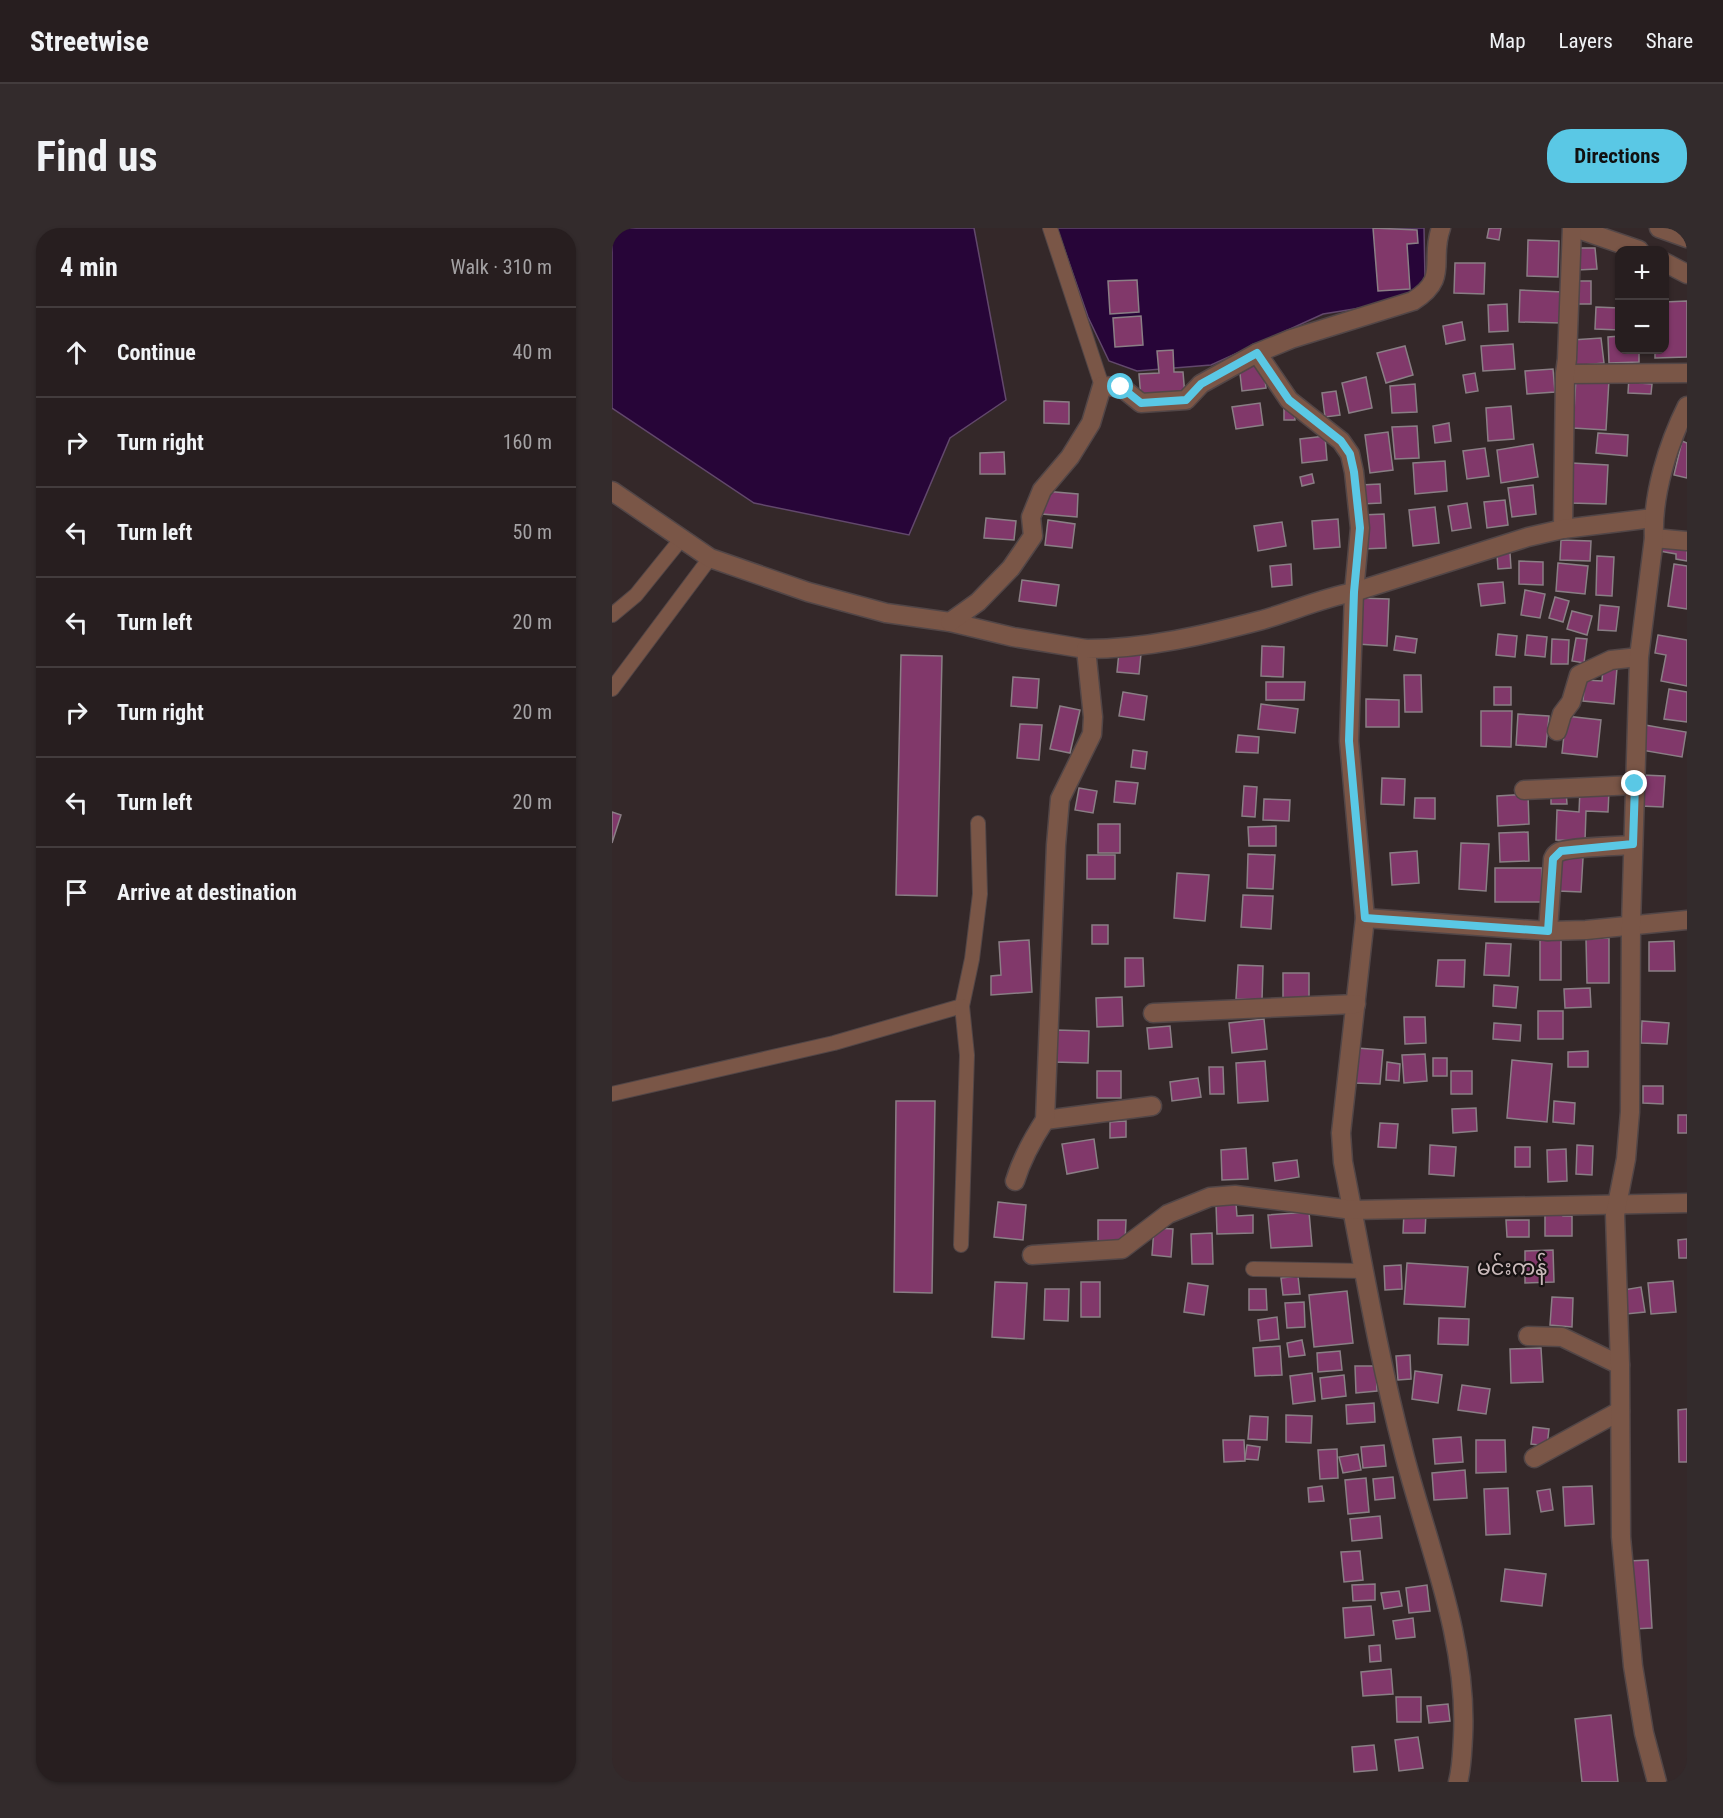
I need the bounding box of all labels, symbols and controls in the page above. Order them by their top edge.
text: Streetwise [30,25,149,58]
text: Map [1489,29,1526,53]
text: Layers [1559,29,1613,53]
text: Share [1646,29,1693,53]
button: Directions [1547,129,1687,183]
text: Find us [36,132,157,181]
map controls [1615,246,1669,354]
button: + [1615,246,1669,300]
text: 4 min [60,252,118,282]
text: Walk · 310 m [451,255,552,279]
button: − [1615,300,1669,354]
icon: ahead [60,336,93,369]
text: Continue [117,340,196,365]
text: 40 m [513,340,552,364]
route start [1107,373,1133,399]
icon: right [60,426,93,459]
text: Turn right [117,430,204,455]
text: 160 m [503,430,552,454]
icon: left [60,516,93,549]
text: Turn left [117,520,192,545]
text: 50 m [513,520,552,544]
icon: left [60,606,93,639]
text: Turn left [117,610,192,635]
text: 20 m [513,610,552,634]
icon: right [60,696,93,729]
text: Turn right [117,700,204,725]
text: 20 m [513,700,552,724]
route end [1621,770,1647,796]
icon: left [60,786,93,819]
text: Turn left [117,790,192,815]
text: 20 m [513,790,552,814]
icon: arrive [60,876,93,909]
text: Arrive at destination [117,880,297,905]
district label: မင်းကန် [1477,1252,1547,1285]

